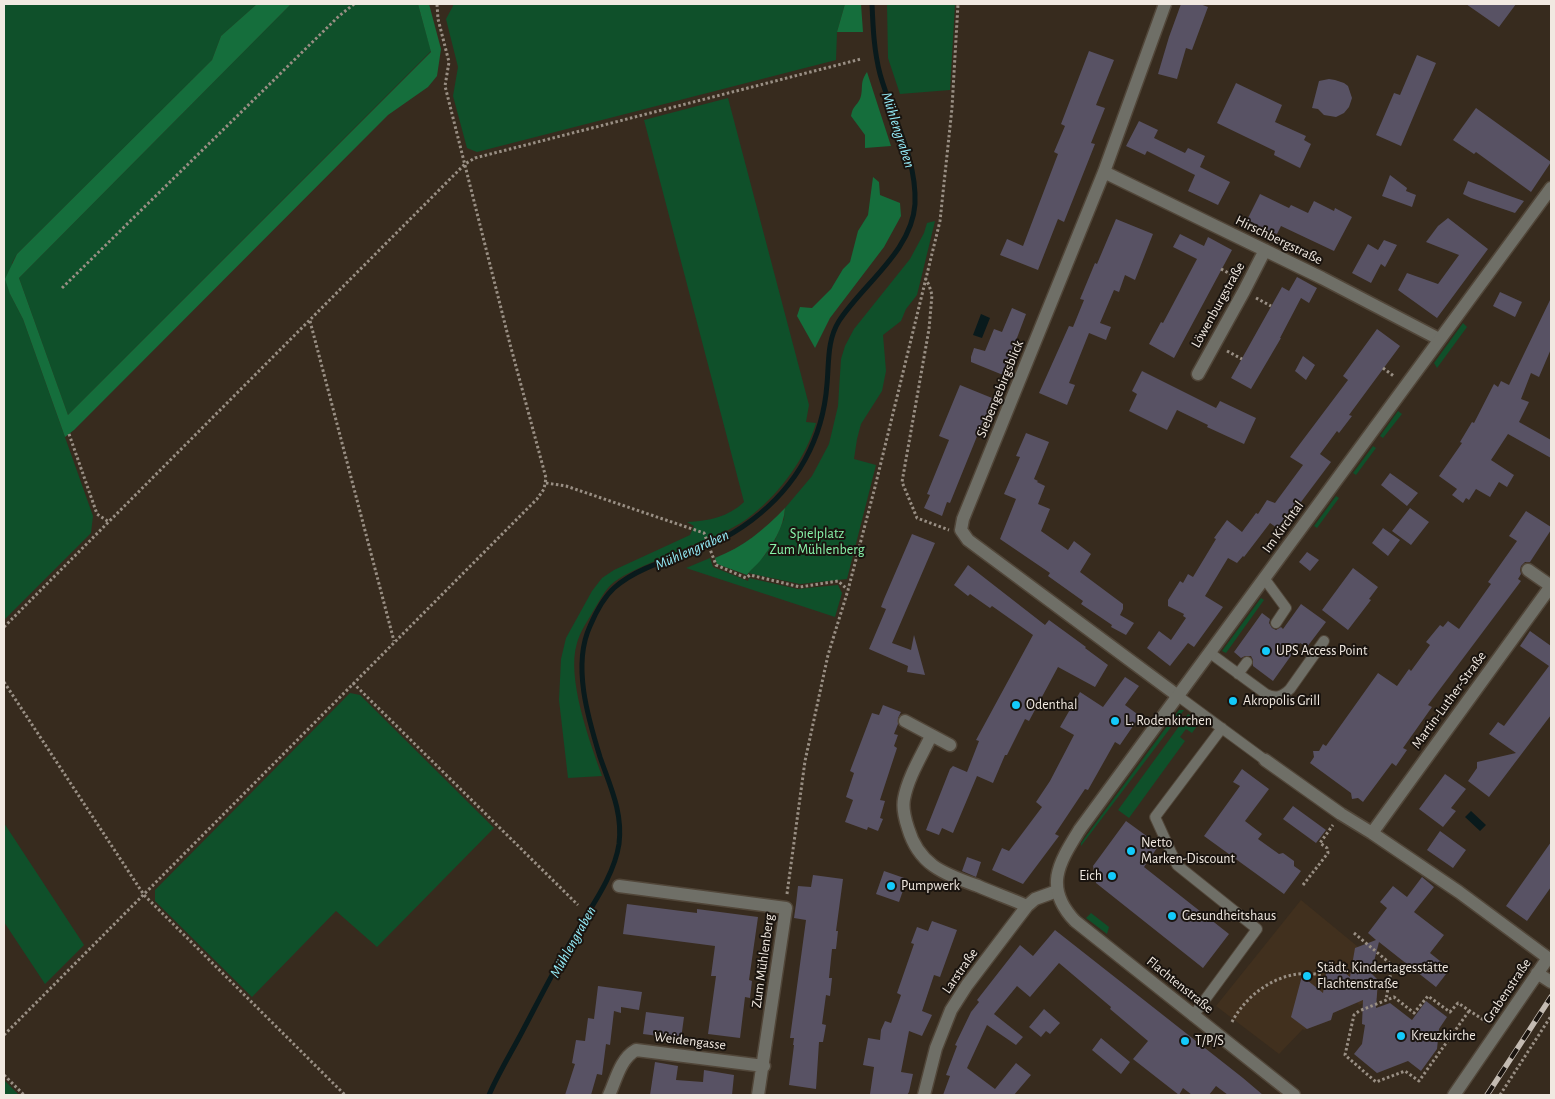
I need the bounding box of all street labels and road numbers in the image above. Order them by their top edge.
street label: Hirschbergstraße [1233,212,1325,268]
street label: Löwenburgstraße [1188,259,1248,351]
street label: Siebengebirgsblick [973,338,1027,440]
street label: Im Kirchtal [1259,498,1307,556]
street label: Martin-Luther-Straße [1408,648,1490,752]
street label: Zum Mühlenberg [748,913,778,1009]
street label: Larstraße [938,945,982,997]
street label: Flachtenstraße [1143,953,1217,1017]
street label: Grabenstraße [1479,955,1535,1027]
street label: Weidengasse [653,1028,727,1054]

